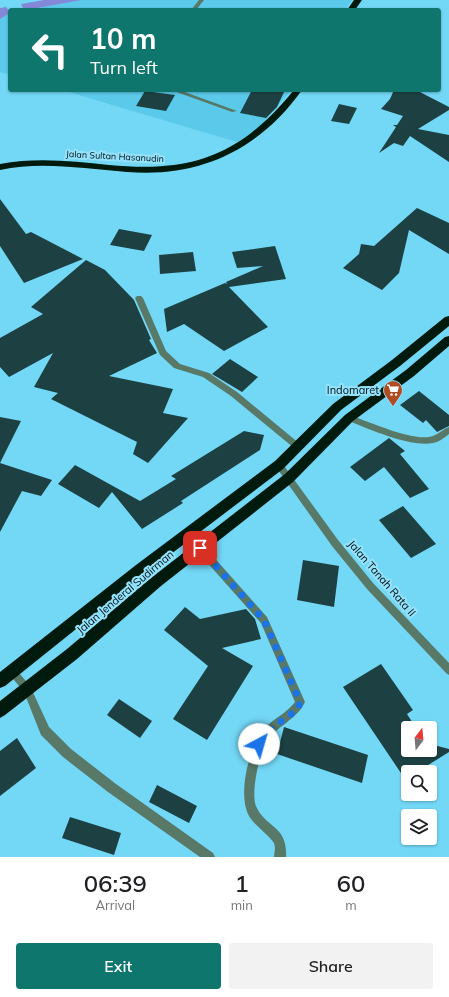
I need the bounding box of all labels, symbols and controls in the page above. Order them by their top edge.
text: 10 m [90,21,156,56]
icon: left [24,24,76,76]
text: Turn left [90,56,158,79]
street label: Jalan Sultan Hasanudin [66,148,164,164]
supermarket icon: Indomaret [382,379,404,407]
place label: Indomaret [327,383,379,397]
pin [183,531,217,565]
icon: arrive [189,537,211,559]
street label: Jalan Tanah Rata II [345,537,419,619]
street label: Jalan Jenderal Sudirman [74,547,176,637]
north arrow [401,721,437,757]
map controls [401,721,437,845]
position arrow [238,723,280,765]
button: search [401,765,437,801]
button: layers [401,809,437,845]
text: 06:39 [84,868,147,898]
text: 1 [235,868,249,898]
text: 60 [337,868,365,898]
text: Arrival [95,897,135,913]
text: min [231,897,253,913]
text: m [345,897,357,913]
button: Exit [16,943,221,989]
button: Share [229,943,433,989]

